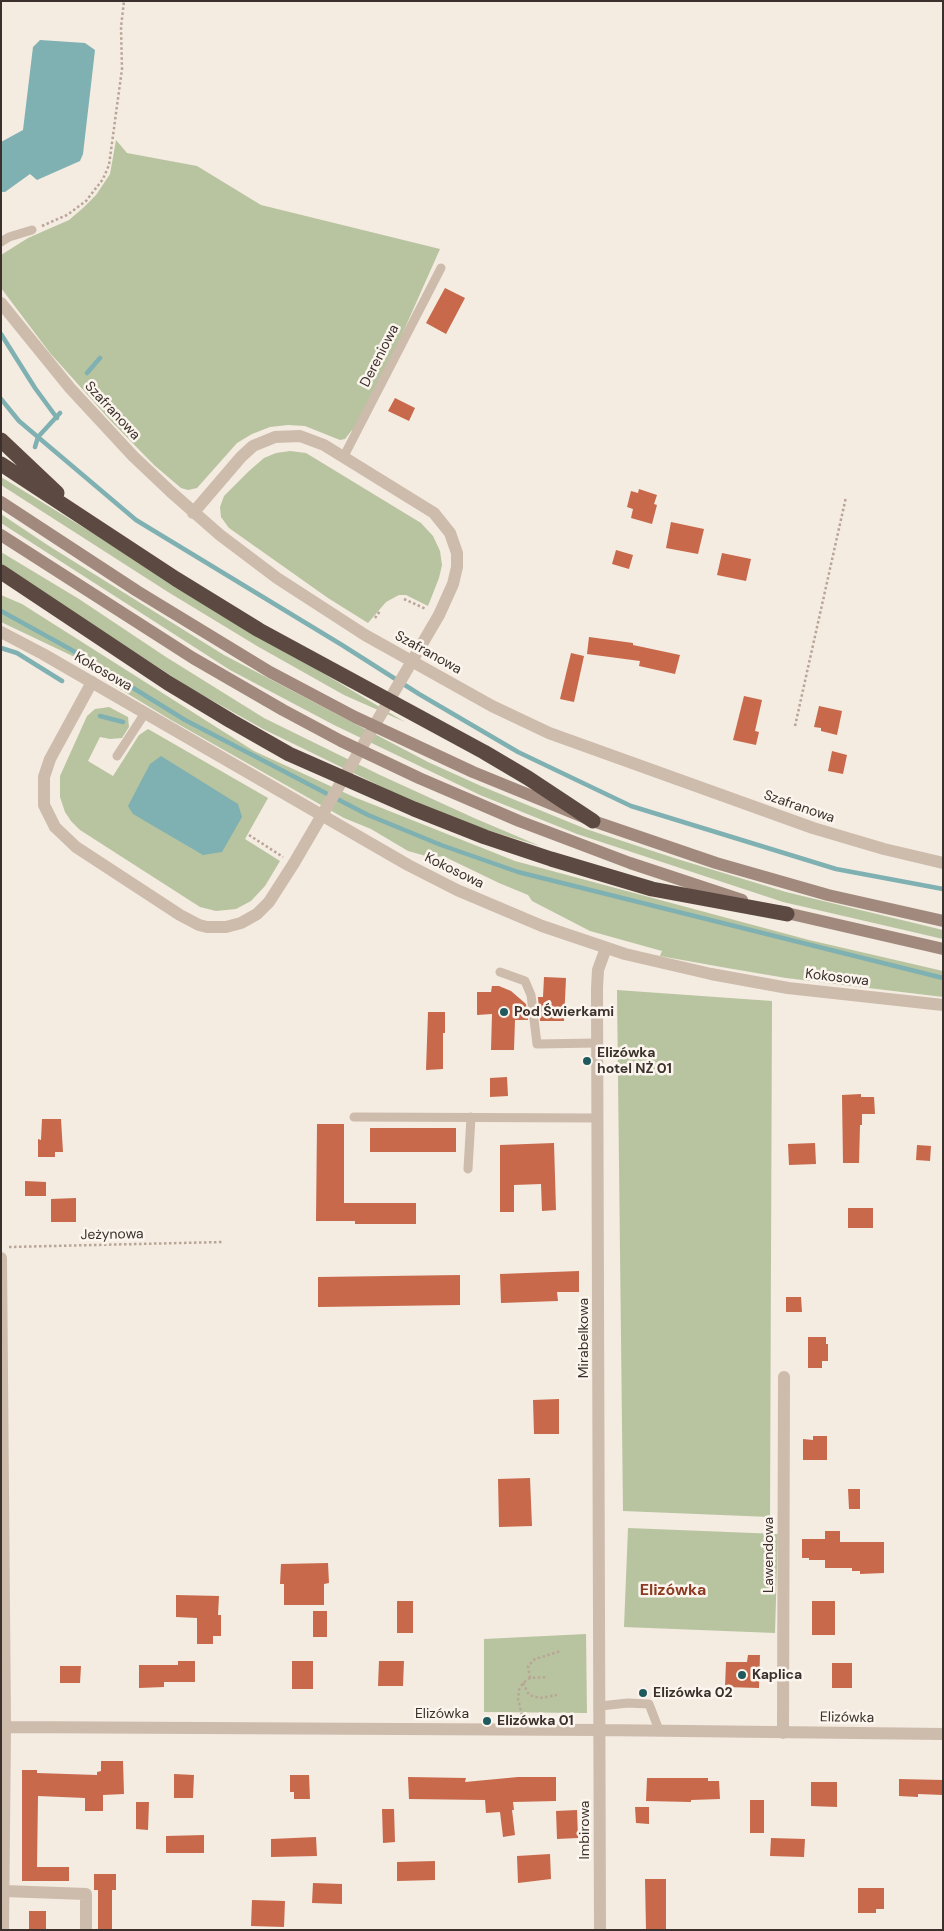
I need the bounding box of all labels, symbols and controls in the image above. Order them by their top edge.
street label: Dereniowa [357,322,403,390]
street label: Szafranowa [81,378,143,444]
street label: Szafranowa [392,628,464,678]
street label: Kokosowa [71,649,135,695]
street label: Szafranowa [761,787,837,827]
street label: Kokosowa [422,849,486,893]
street label: Kokosowa [804,966,870,990]
place label: Pod Świerkami [514,1004,614,1020]
marker: Pod Świerkami [498,1006,510,1018]
place label: Elizówka hotel NŻ 01 [597,1045,672,1078]
marker: Elizówka hotel NŻ 01 [581,1055,593,1067]
street label: Jeżynowa [80,1226,144,1244]
street label: Mirabelkowa [576,1298,592,1378]
street label: Lawendowa [761,1517,777,1593]
district label: Elizówka [640,1581,706,1601]
place label: Kaplica [752,1667,802,1683]
marker: Kaplica [736,1669,748,1681]
place label: Elizówka 02 [653,1685,733,1701]
marker: Elizówka 02 [637,1687,649,1699]
street label: Elizówka [415,1706,469,1722]
street label: Elizówka [820,1709,874,1727]
place label: Elizówka 01 [497,1713,574,1729]
marker: Elizówka 01 [481,1715,493,1727]
street label: Imbirowa [577,1801,593,1859]

